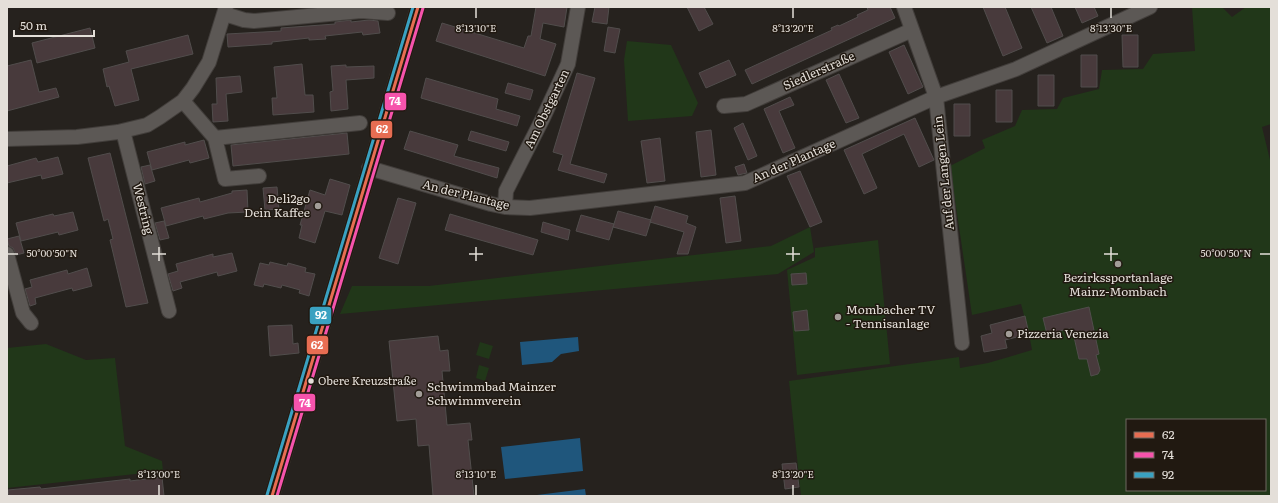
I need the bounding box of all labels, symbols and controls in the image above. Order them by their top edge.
scale bar [14,12,94,38]
text: 50 m [20,16,47,34]
text: 8°13'10"E [456,20,496,35]
text: 8°13'20"E [772,20,814,35]
text: 8°13'30"E [1090,20,1132,35]
street label: Siedlerstraße [780,46,857,94]
street label: Am Obstgarten [519,66,573,151]
line badge: 74 [384,92,407,111]
text: 74 [389,92,401,108]
street label: Auf der Langen Lein [928,115,958,231]
line badge: 62 [370,120,393,139]
text: 62 [376,120,388,136]
street label: An der Plantage [749,134,838,186]
street label: An der Plantage [421,174,512,214]
street label: Westring [129,181,159,237]
place label: Deli2go Dein Kaffee [244,189,310,221]
marker: Deli2go Dein Kaffee [313,201,323,211]
text: 50°00'50"N [26,245,78,260]
text: 50°00'50"N [1200,245,1252,260]
marker: Bezirkssportanlage Mainz-Mombach [1113,259,1123,269]
place label: Bezirkssportanlage Mainz-Mombach [1063,268,1173,300]
place label: Mombacher TV - Tennisanlage [846,300,935,332]
line badge: 92 [309,306,332,325]
text: 92 [315,306,327,322]
marker: Mombacher TV - Tennisanlage [833,312,843,322]
place label: Pizzeria Venezia [1017,324,1109,342]
marker: Pizzeria Venezia [1004,329,1014,339]
line badge: 62 [306,335,329,355]
text: 62 [311,336,323,352]
place label: Obere Kreuzstraße [318,372,417,388]
marker: Obere Kreuzstraße [306,376,316,386]
place label: Schwimmbad Mainzer Schwimmverein [427,377,556,409]
marker: Schwimmbad Mainzer Schwimmverein [414,389,424,399]
line badge: 74 [293,393,316,412]
text: 74 [299,394,311,410]
legend [1126,419,1266,491]
text: 62 [1162,425,1175,443]
text: 74 [1162,445,1174,463]
text: 92 [1162,465,1174,483]
text: 8°13'00"E [138,466,180,481]
text: 8°13'10"E [456,466,496,481]
text: 8°13'20"E [772,466,814,481]

